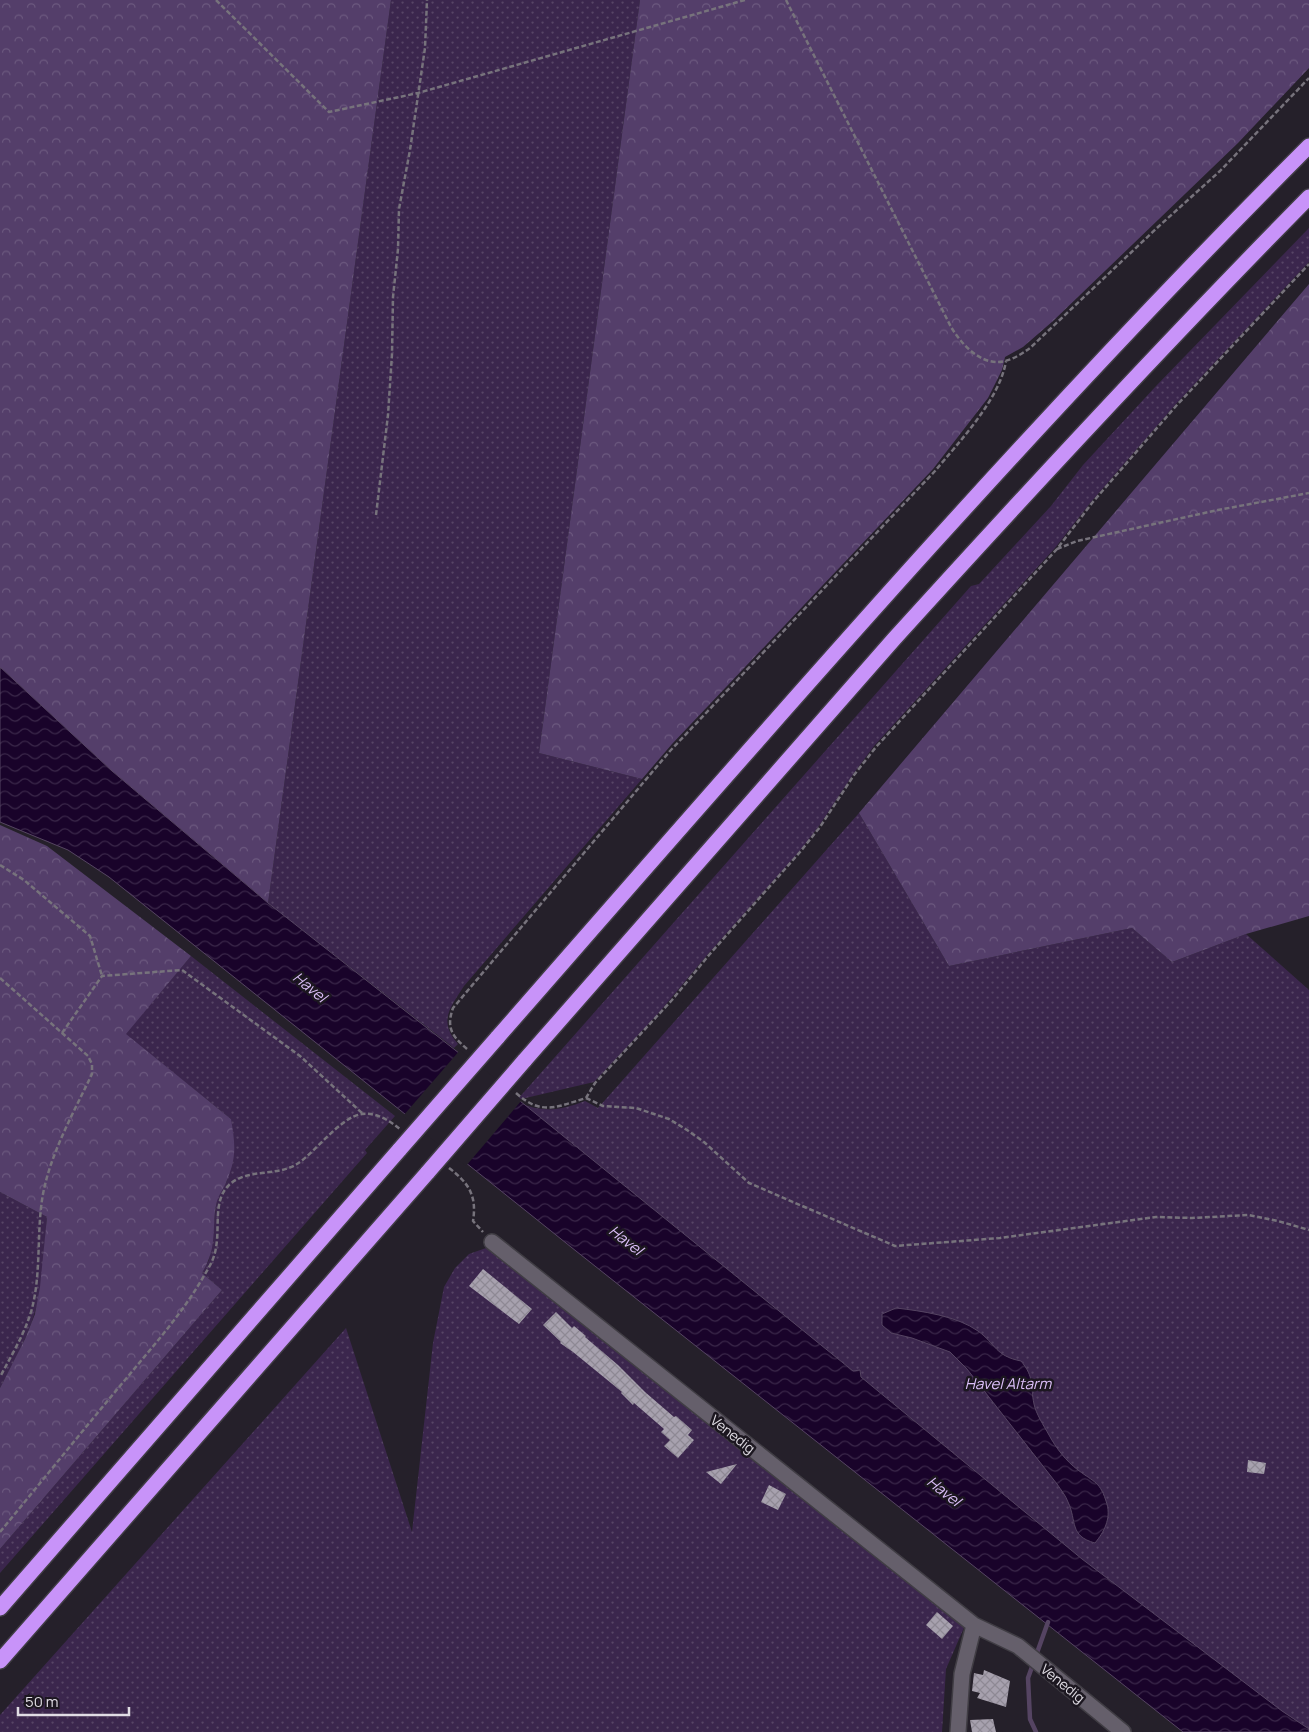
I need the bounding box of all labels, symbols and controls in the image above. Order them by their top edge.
water label: Havel [289,967,333,1009]
water label: Havel [605,1220,649,1261]
water label: Havel Altarm [965,1373,1052,1394]
street label: Venedig [707,1411,759,1457]
water label: Havel [923,1471,967,1512]
street label: Venedig [1037,1659,1089,1707]
scale bar [18,1684,129,1716]
text: 50 m [25,1691,59,1712]

